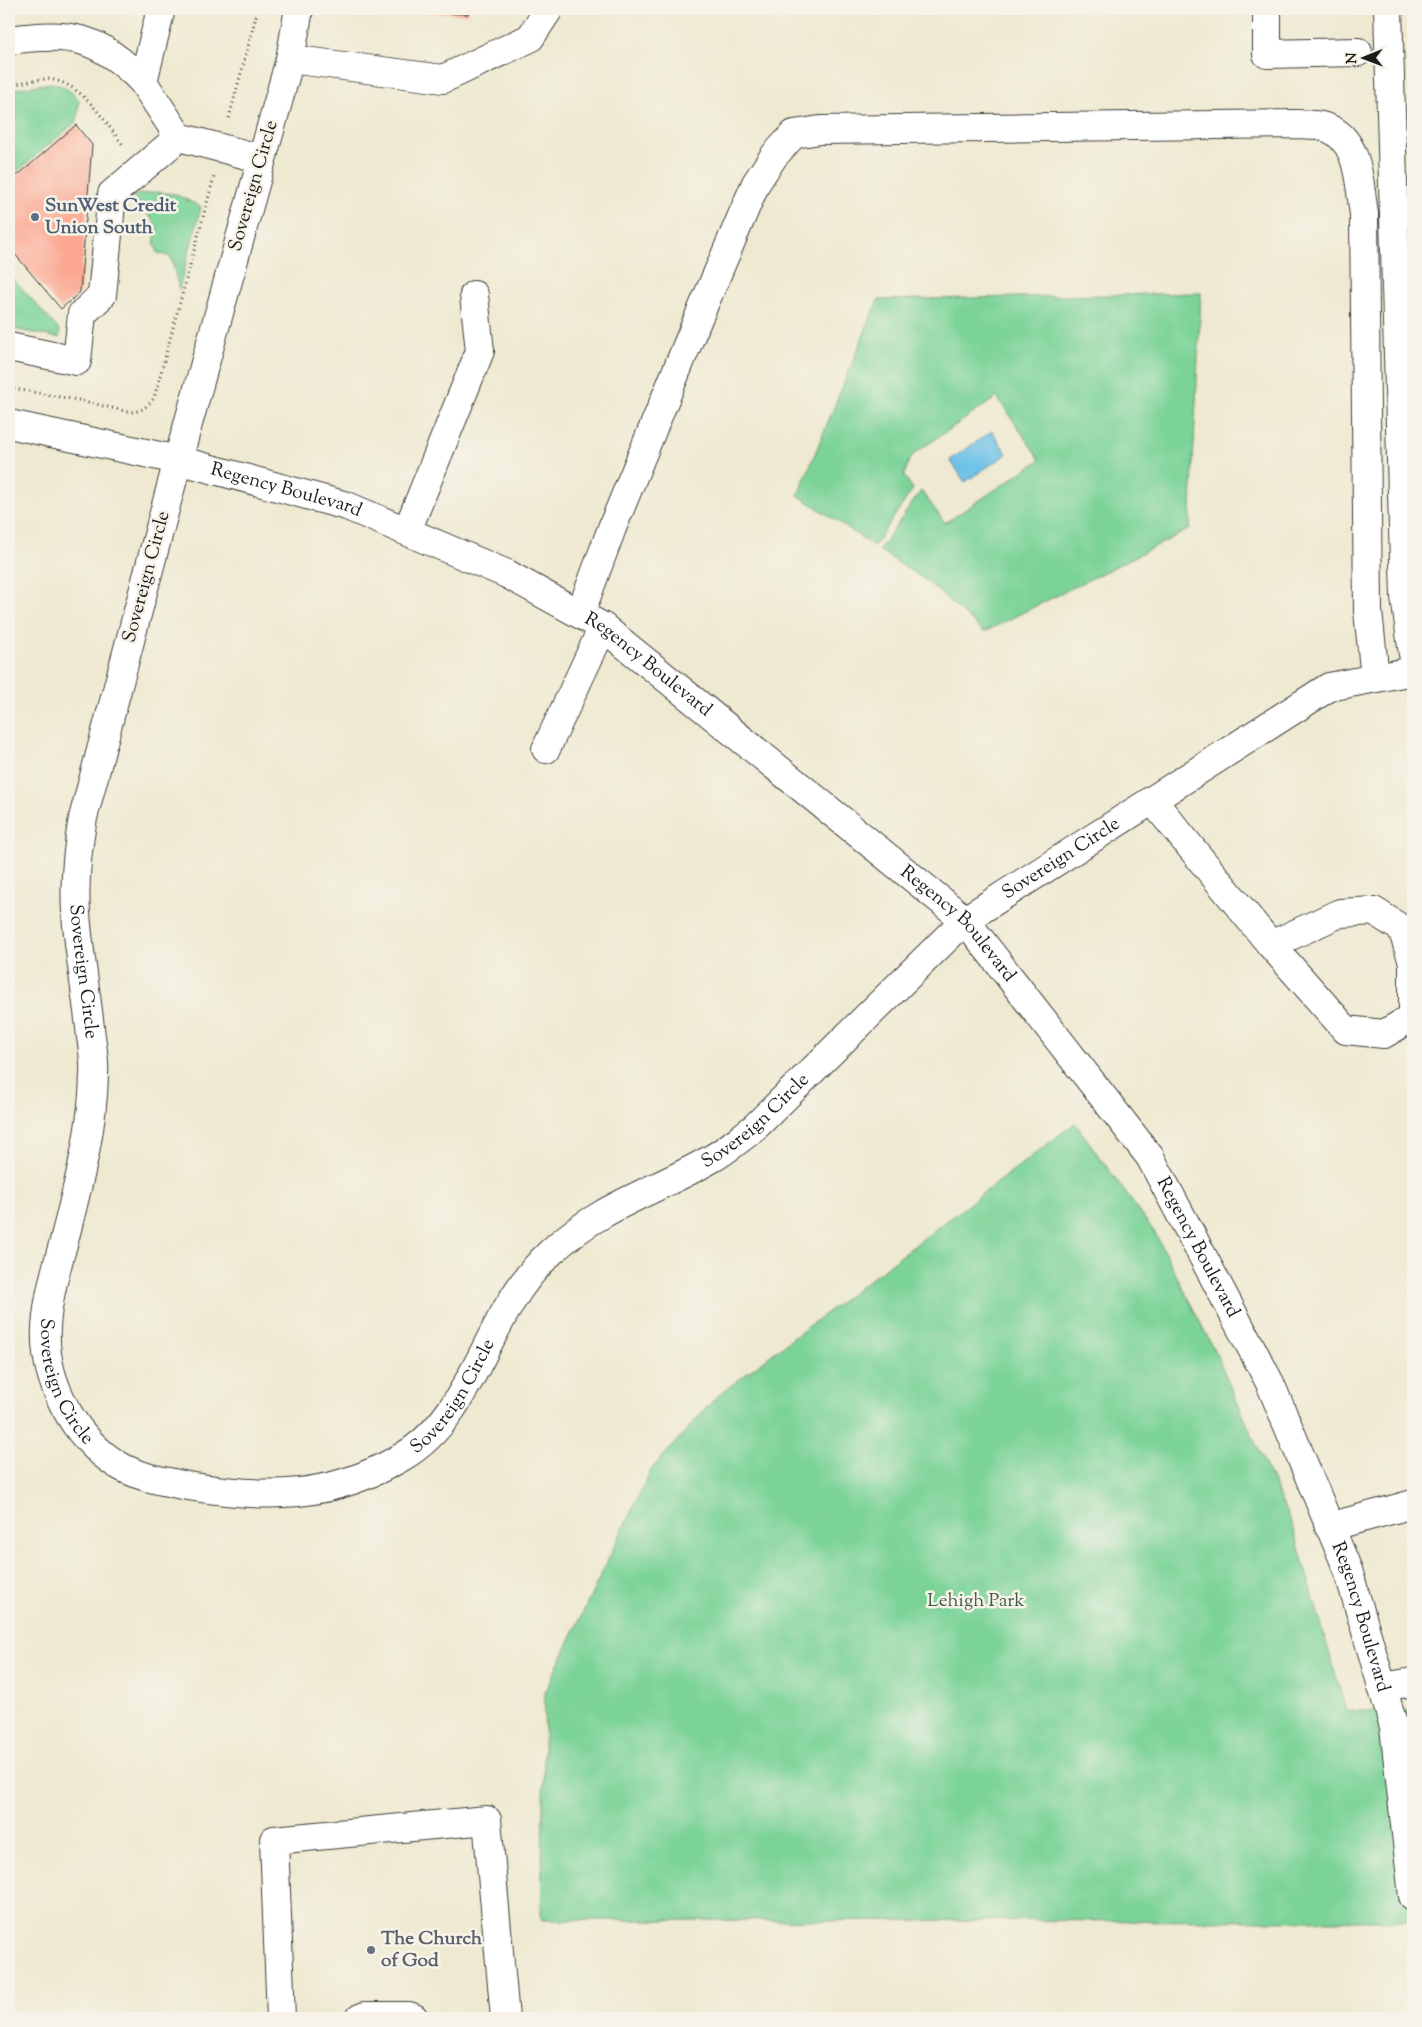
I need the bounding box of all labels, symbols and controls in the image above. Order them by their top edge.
north arrow [1340,32,1390,82]
text: N [1343,52,1363,64]
street label: Sovereign Circle [222,117,286,255]
place label: SunWest Credit Union South [45,193,177,242]
marker: SunWest Credit Union South [29,211,41,223]
street label: Regency Boulevard [207,456,366,524]
street label: Sovereign Circle [116,508,178,646]
street label: Regency Boulevard [579,606,718,724]
street label: Sovereign Circle [997,811,1125,906]
street label: Regency Boulevard [894,859,1022,988]
street label: Sovereign Circle [62,904,105,1040]
street label: Sovereign Circle [696,1067,816,1175]
street label: Regency Boulevard [1149,1172,1247,1323]
street label: Sovereign Circle [32,1317,100,1451]
street label: Sovereign Circle [405,1334,502,1461]
street label: Regency Boulevard [1324,1538,1397,1696]
park label: Lehigh Park [927,1588,1025,1615]
place label: The Church of God [381,1926,483,1975]
marker: The Church of God [365,1944,377,1956]

